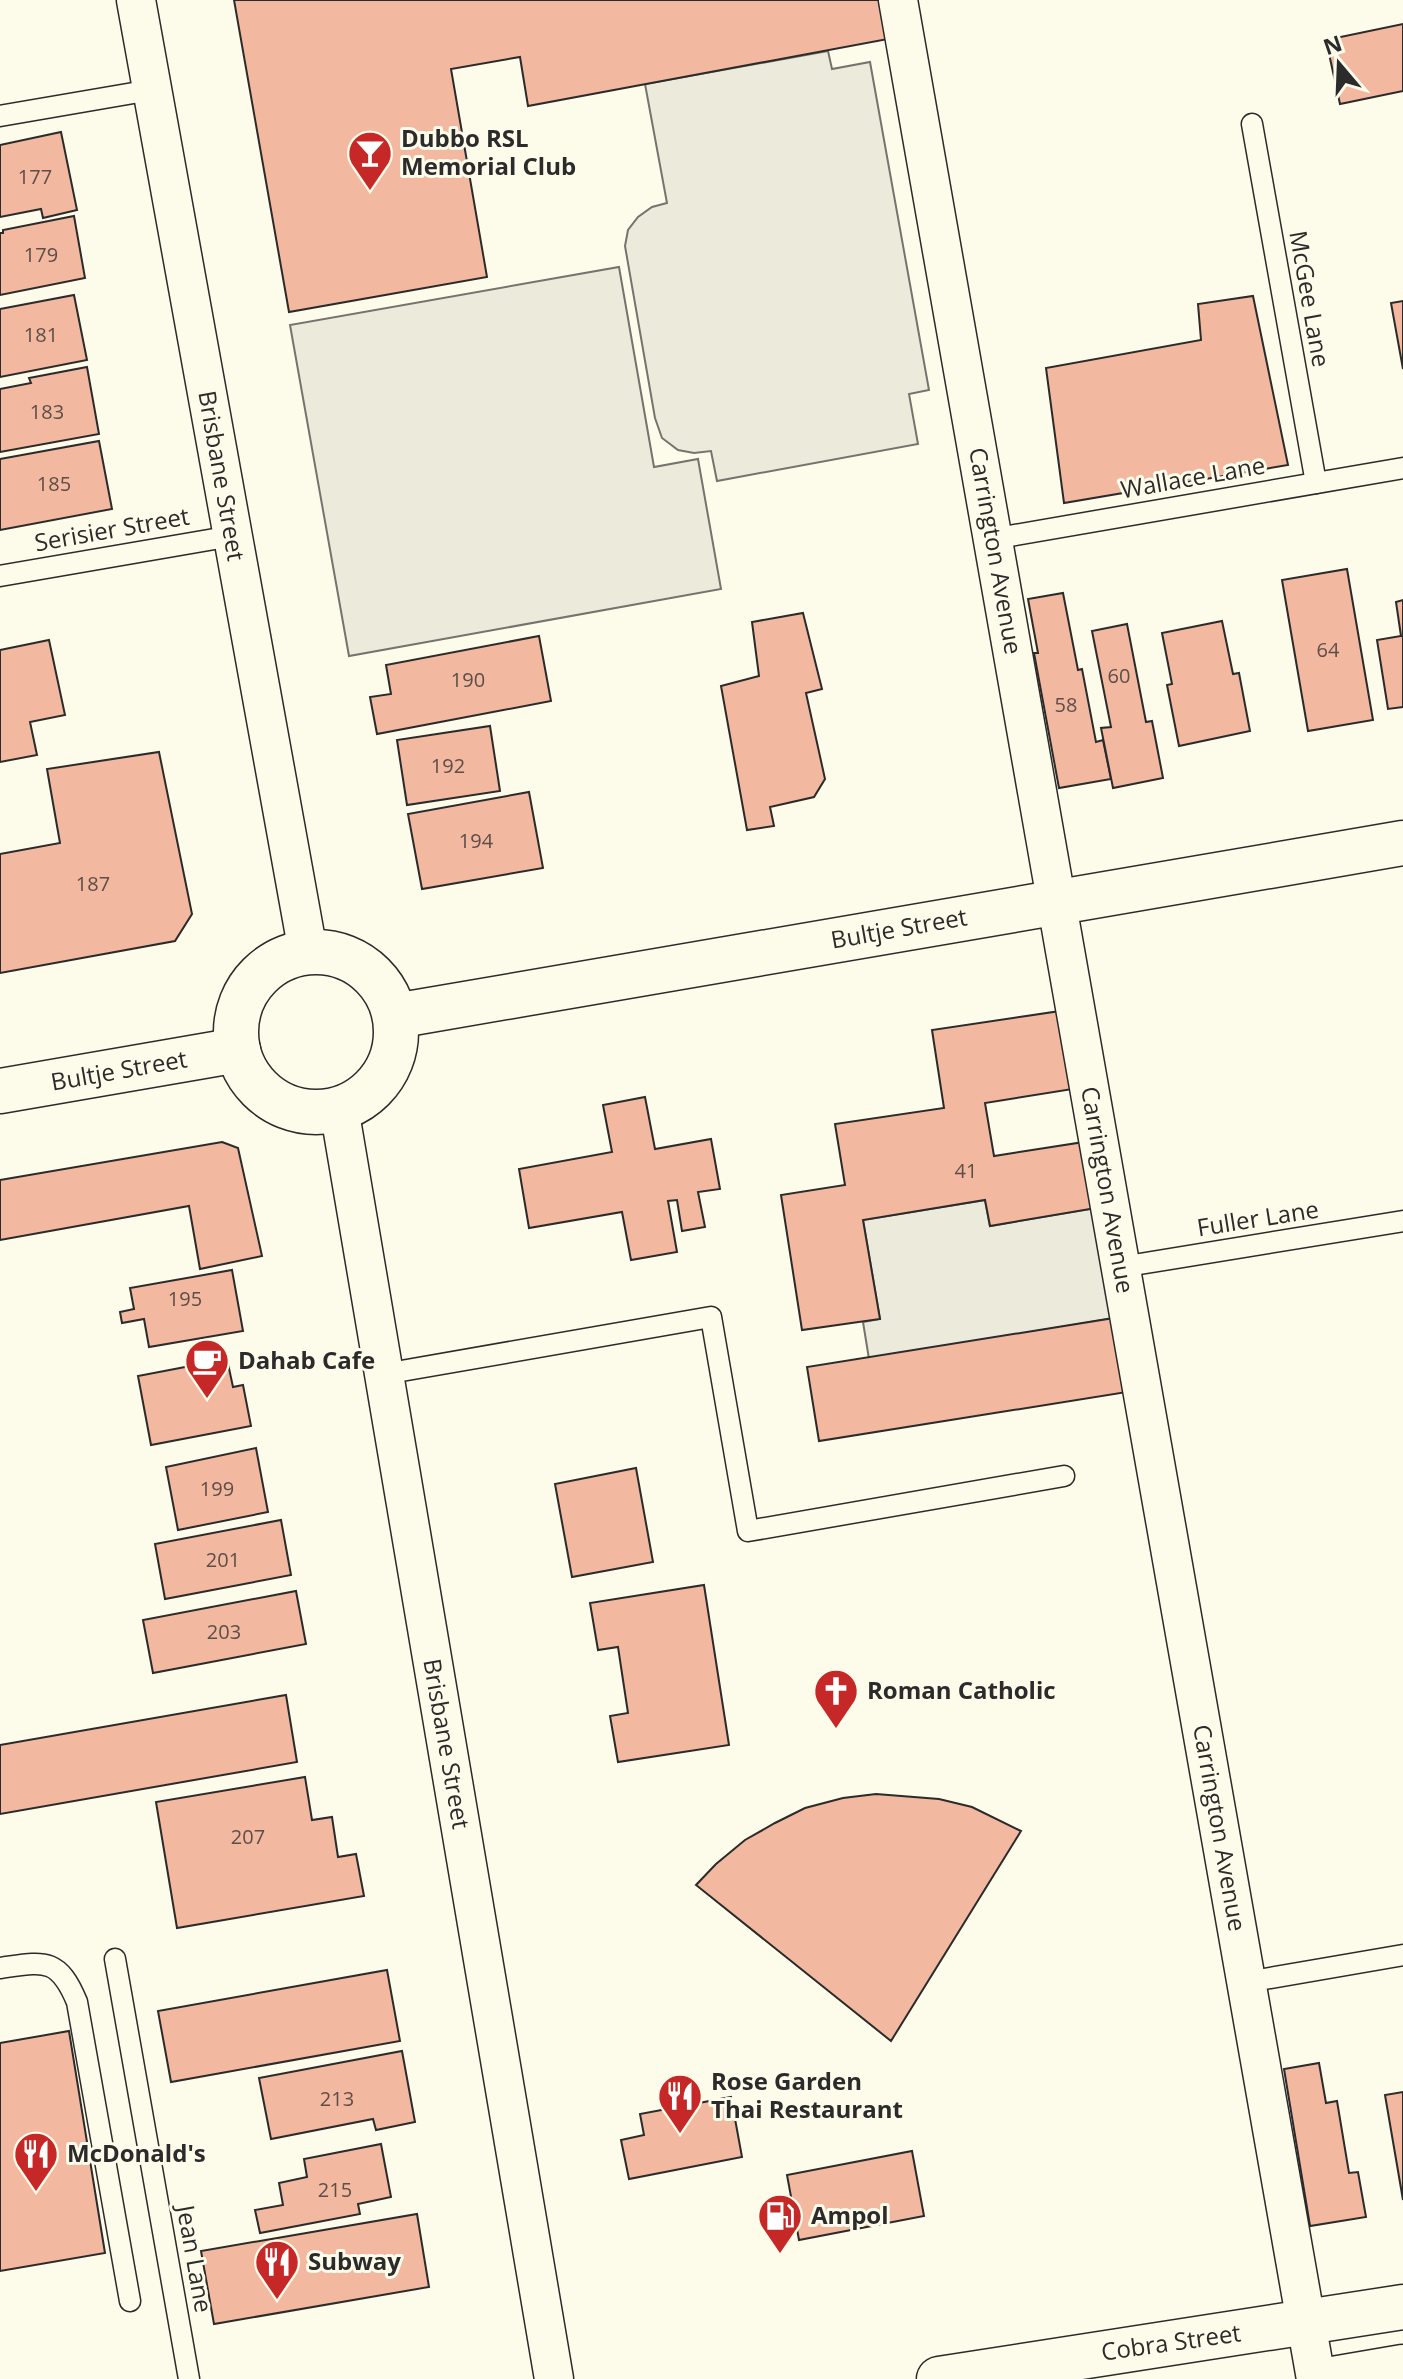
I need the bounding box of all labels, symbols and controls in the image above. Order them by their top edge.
north arrow [1299,24,1379,104]
text: N [1319,27,1346,61]
place label: Dubbo RSL Memorial Club [401,121,576,182]
bar icon: Dubbo RSL Memorial Club [346,129,394,192]
house number: 177 [18,163,52,190]
street label: McGee Lane [1282,228,1339,369]
house number: 179 [24,241,58,268]
house number: 181 [24,321,58,348]
street label: Brisbane Street [191,388,254,563]
house number: 183 [30,398,64,425]
street label: Carrington Avenue [962,445,1031,657]
street label: Wallace Lane [1118,448,1268,505]
house number: 185 [37,470,71,497]
street label: Serisier Street [32,499,192,558]
house number: 64 [1317,636,1340,663]
house number: 60 [1108,662,1130,689]
house number: 190 [451,666,485,693]
house number: 58 [1055,691,1077,718]
house number: 192 [431,752,465,779]
house number: 194 [459,827,494,854]
house number: 187 [76,870,110,897]
street label: Bultje Street [828,899,969,956]
street label: Bultje Street [48,1041,189,1098]
street label: Carrington Avenue [1074,1084,1143,1296]
house number: 41 [955,1157,977,1184]
street label: Fuller Lane [1195,1192,1321,1243]
house number: 195 [168,1285,202,1312]
cafe icon: Dahab Cafe [183,1337,231,1400]
place label: Dahab Cafe [238,1343,375,1376]
house number: 199 [200,1475,234,1502]
house number: 201 [206,1546,240,1573]
house number: 203 [207,1618,241,1645]
street label: Brisbane Street [416,1656,479,1831]
church icon: Roman Catholic [812,1667,860,1730]
place label: Roman Catholic [867,1673,1056,1706]
street label: Carrington Avenue [1186,1722,1255,1934]
house number: 207 [231,1823,265,1850]
place label: Rose Garden Thai Restaurant [711,2064,903,2125]
restaurant icon: Rose Garden Thai Restaurant [656,2072,704,2135]
house number: 213 [320,2085,354,2112]
restaurant icon: McDonald's [12,2130,60,2193]
place label: McDonald's [67,2136,206,2169]
house number: 215 [318,2176,352,2203]
fuel station icon: Ampol [756,2192,804,2255]
place label: Ampol [811,2198,889,2231]
street label: Jean Lane [169,2201,221,2315]
restaurant icon: Subway [253,2238,301,2301]
place label: Subway [308,2244,401,2277]
street label: Cobra Street [1099,2315,1243,2368]

